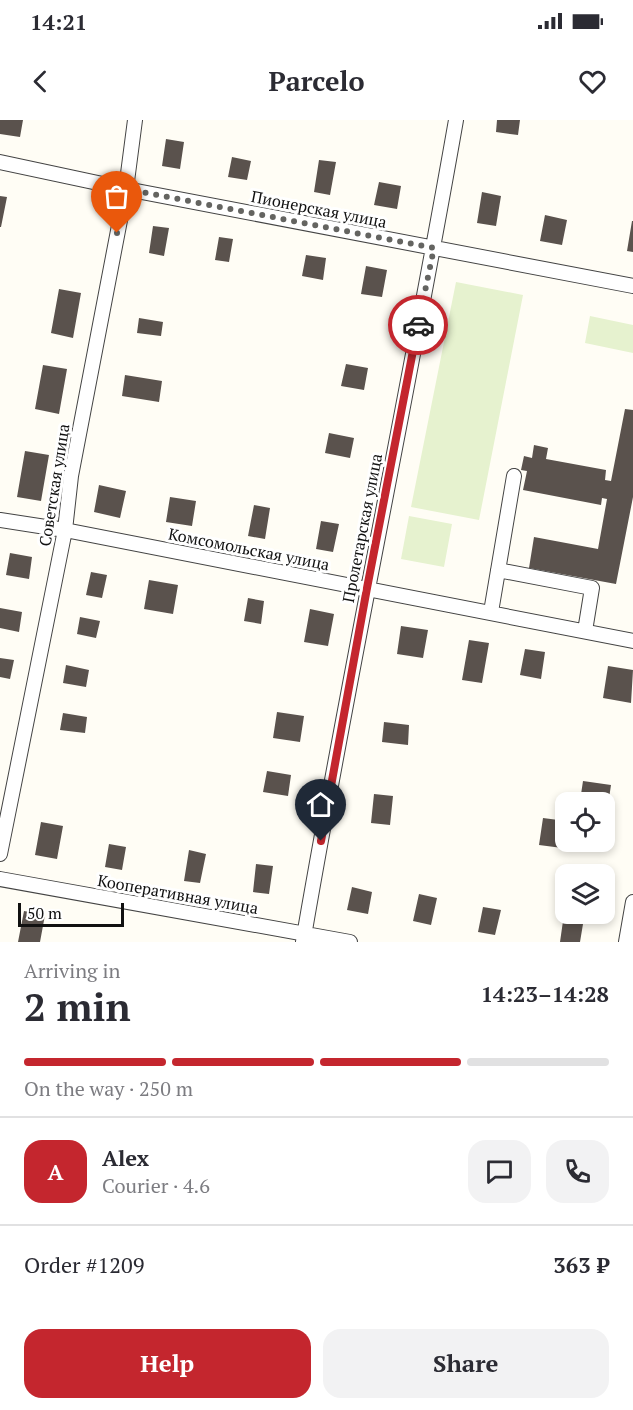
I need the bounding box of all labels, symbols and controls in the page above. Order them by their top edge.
text: 14:21 [30,7,87,36]
text: Parcelo [269,63,364,99]
icon: back [24,65,57,98]
icon: heart [576,65,609,98]
pin [91,171,142,233]
icon: bag [100,180,133,213]
street label: Пионерская улица [249,185,389,233]
courier [388,295,448,355]
icon: car [402,309,435,342]
street label: Советская улица [33,422,75,548]
street label: Пролетарская улица [337,452,387,604]
street label: Комсомольская улица [166,523,332,575]
pin [295,779,346,841]
icon: home [304,788,337,821]
map controls [555,792,615,924]
button: locate [555,792,615,852]
button: layers [555,864,615,924]
street label: Кооперативная улица [96,869,260,919]
scale bar [18,900,124,928]
text: 50 m [27,902,62,924]
text: Arriving in [24,957,120,984]
text: 14:23–14:28 [481,979,609,1008]
text: 2 min [24,980,131,1032]
text: On the way · 250 m [24,1075,193,1102]
button: chat [468,1140,531,1203]
button: phone [546,1140,609,1203]
text: Alex [102,1143,149,1172]
text: A [47,1157,64,1186]
text: Courier · 4.6 [102,1172,210,1199]
text: Order #1209 [24,1250,144,1279]
text: 363 ₽ [553,1250,609,1279]
button: Help [24,1329,311,1398]
button: Share [323,1329,609,1398]

